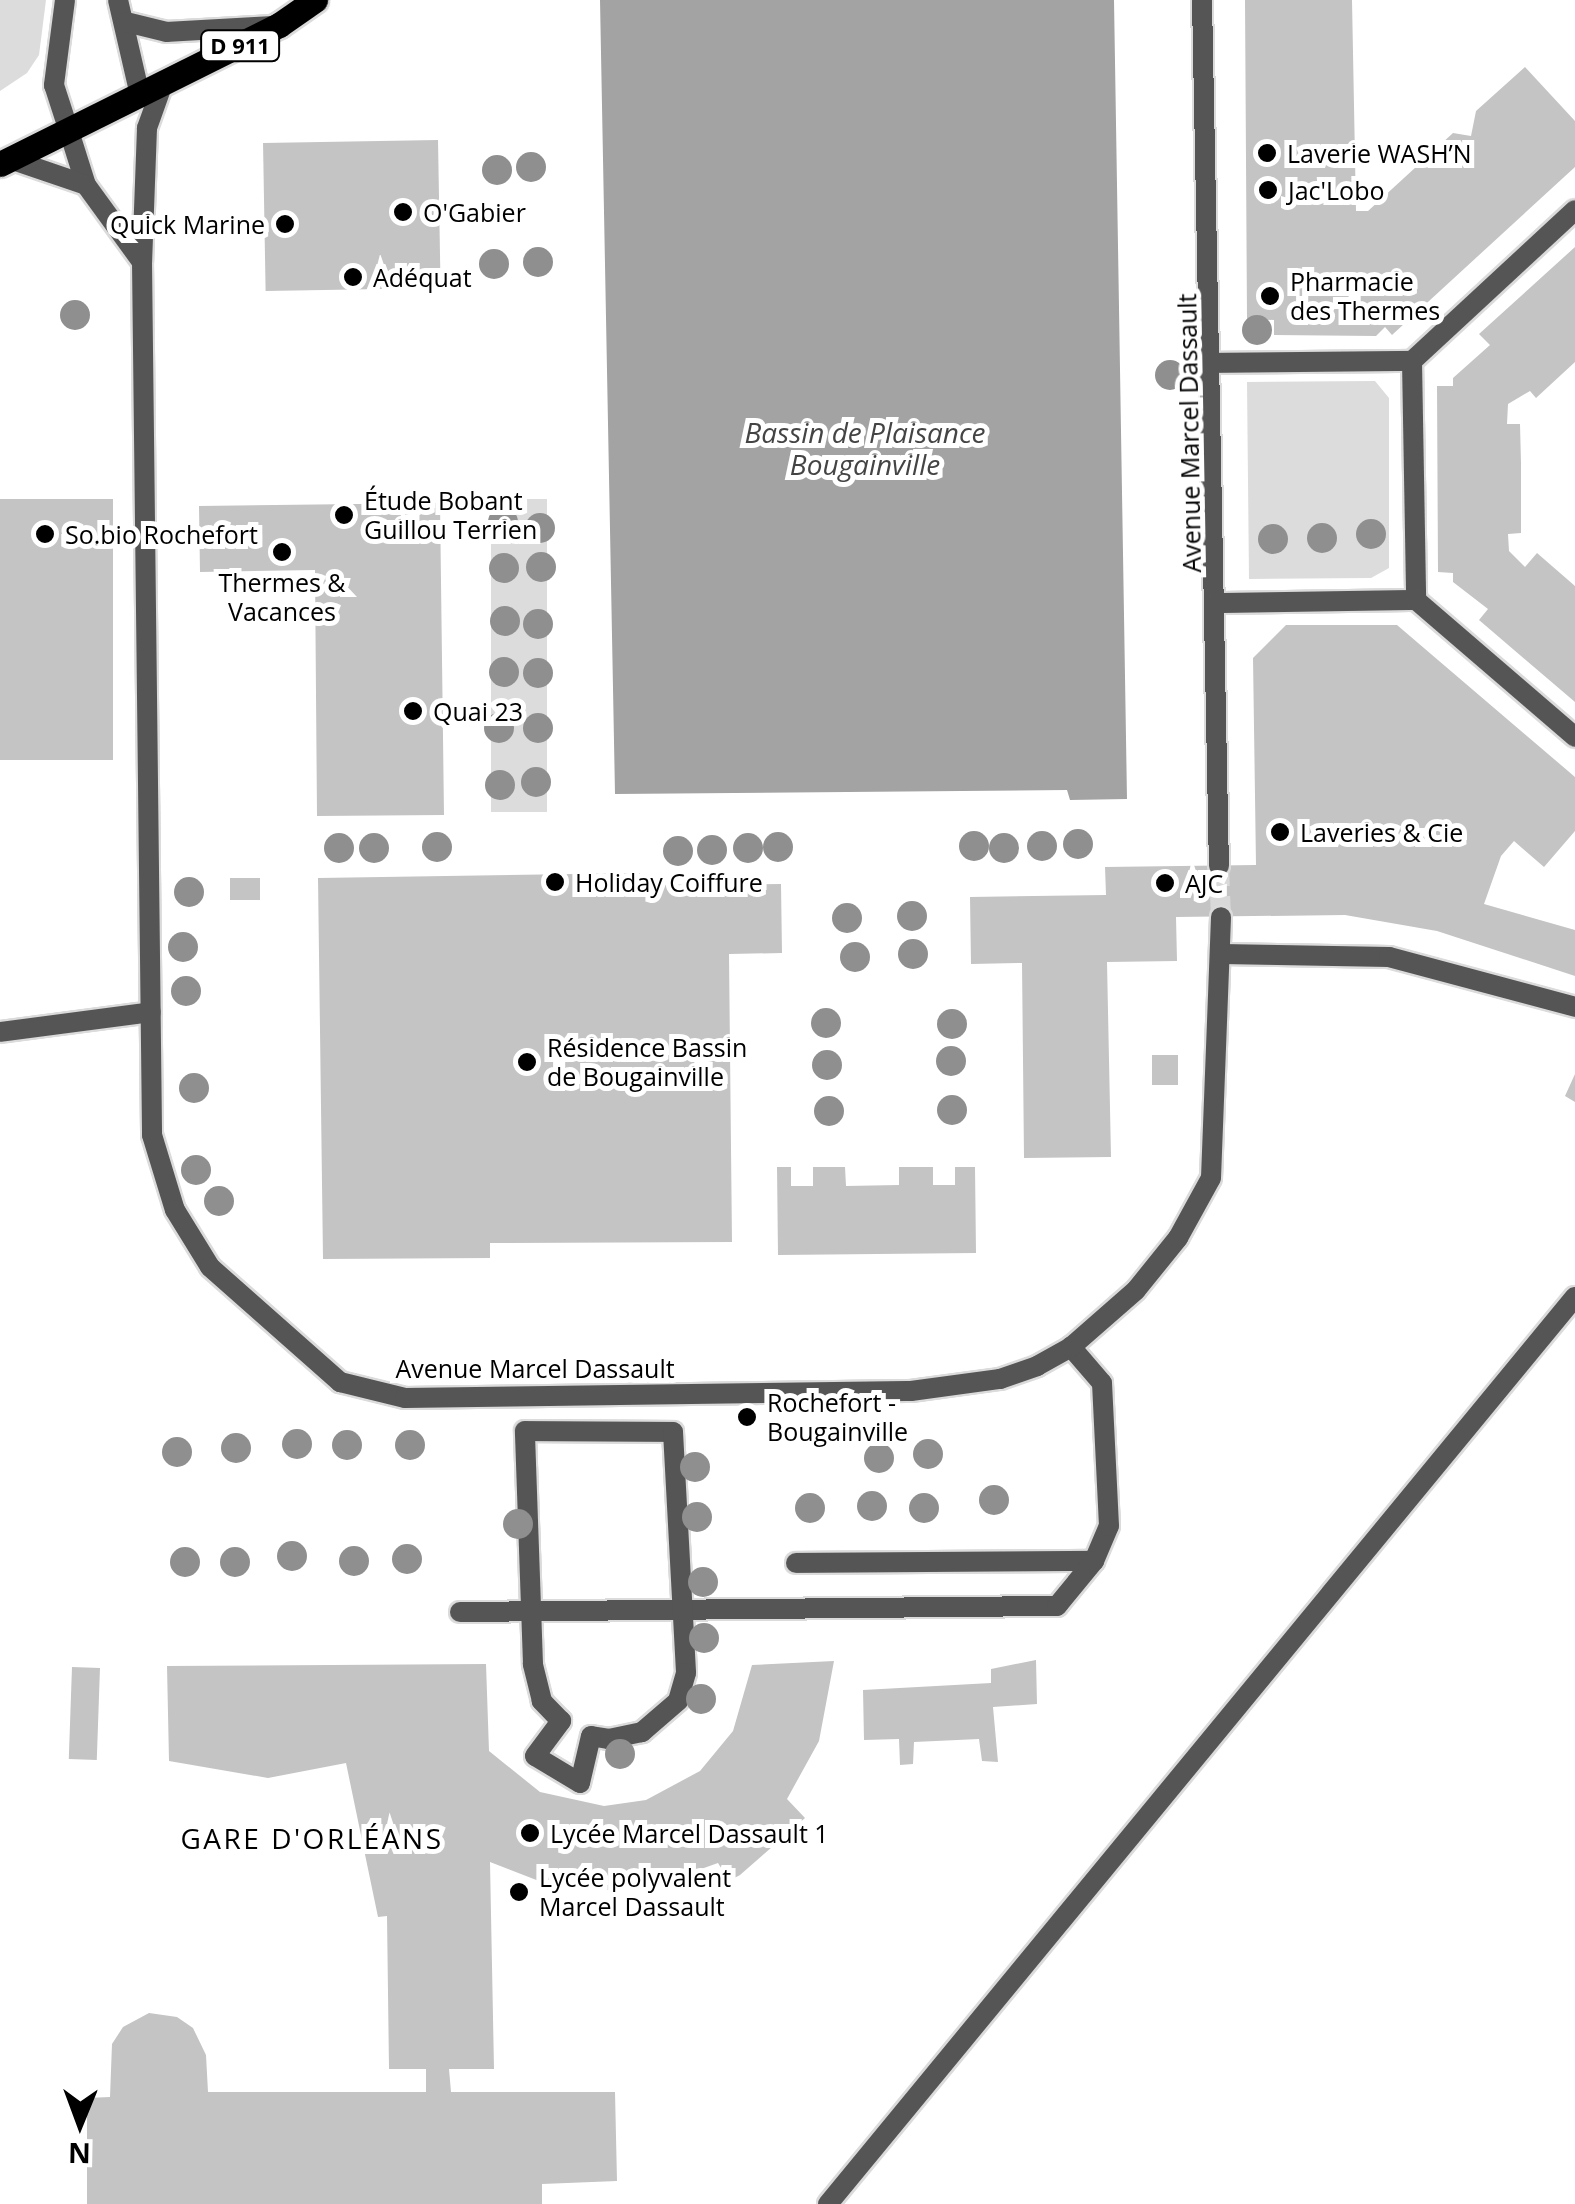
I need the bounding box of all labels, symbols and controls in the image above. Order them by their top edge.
road number: D 911 [200,29,280,63]
place label: Laverie WASH’N [1287,138,1472,168]
marker: Laverie WASH’N [1256,142,1278,164]
place label: Jac'Lobo [1288,175,1384,205]
marker: Jac'Lobo [1257,179,1279,201]
place label: O'Gabier [423,197,526,227]
marker: O'Gabier [392,201,414,223]
place label: Quick Marine [110,209,265,239]
marker: Quick Marine [274,213,296,235]
place label: Adéquat [373,262,472,292]
marker: Adéquat [342,266,364,288]
place label: Pharmacie des Thermes [1290,267,1440,326]
marker: Pharmacie des Thermes [1259,285,1281,307]
street label: Avenue Marcel Dassault [1172,293,1206,573]
water label: Bassin de Plaisance Bougainville [744,415,986,481]
place label: Étude Bobant Guillou Terrien [364,486,537,545]
marker: Étude Bobant Guillou Terrien [333,504,355,526]
place label: So.bio Rochefort [65,519,258,549]
marker: So.bio Rochefort [34,523,56,545]
marker: Thermes & Vacances [271,541,293,563]
place label: Thermes & Vacances [218,568,346,627]
place label: Quai 23 [433,696,523,726]
marker: Quai 23 [402,700,424,722]
place label: Laveries & Cie [1300,817,1463,847]
marker: Laveries & Cie [1269,821,1291,843]
place label: Holiday Coiffure [575,867,763,897]
place label: AJC [1185,868,1223,898]
marker: Holiday Coiffure [544,871,566,893]
marker: AJC [1154,872,1176,894]
place label: Résidence Bassin de Bougainville [547,1033,747,1092]
marker: Résidence Bassin de Bougainville [516,1051,538,1073]
street label: Avenue Marcel Dassault [395,1353,675,1383]
place label: Rochefort - Bougainville [767,1388,908,1447]
marker: Rochefort - Bougainville [736,1406,758,1428]
place label: Lycée Marcel Dassault 1 [550,1818,829,1848]
district label: GARE D'ORLÉANS [180,1821,444,1855]
marker: Lycée Marcel Dassault 1 [519,1822,541,1844]
place label: Lycée polyvalent Marcel Dassault [539,1863,731,1922]
marker: Lycée polyvalent Marcel Dassault [508,1881,530,1903]
north arrow [30,2074,130,2174]
text: N [68,2135,91,2173]

